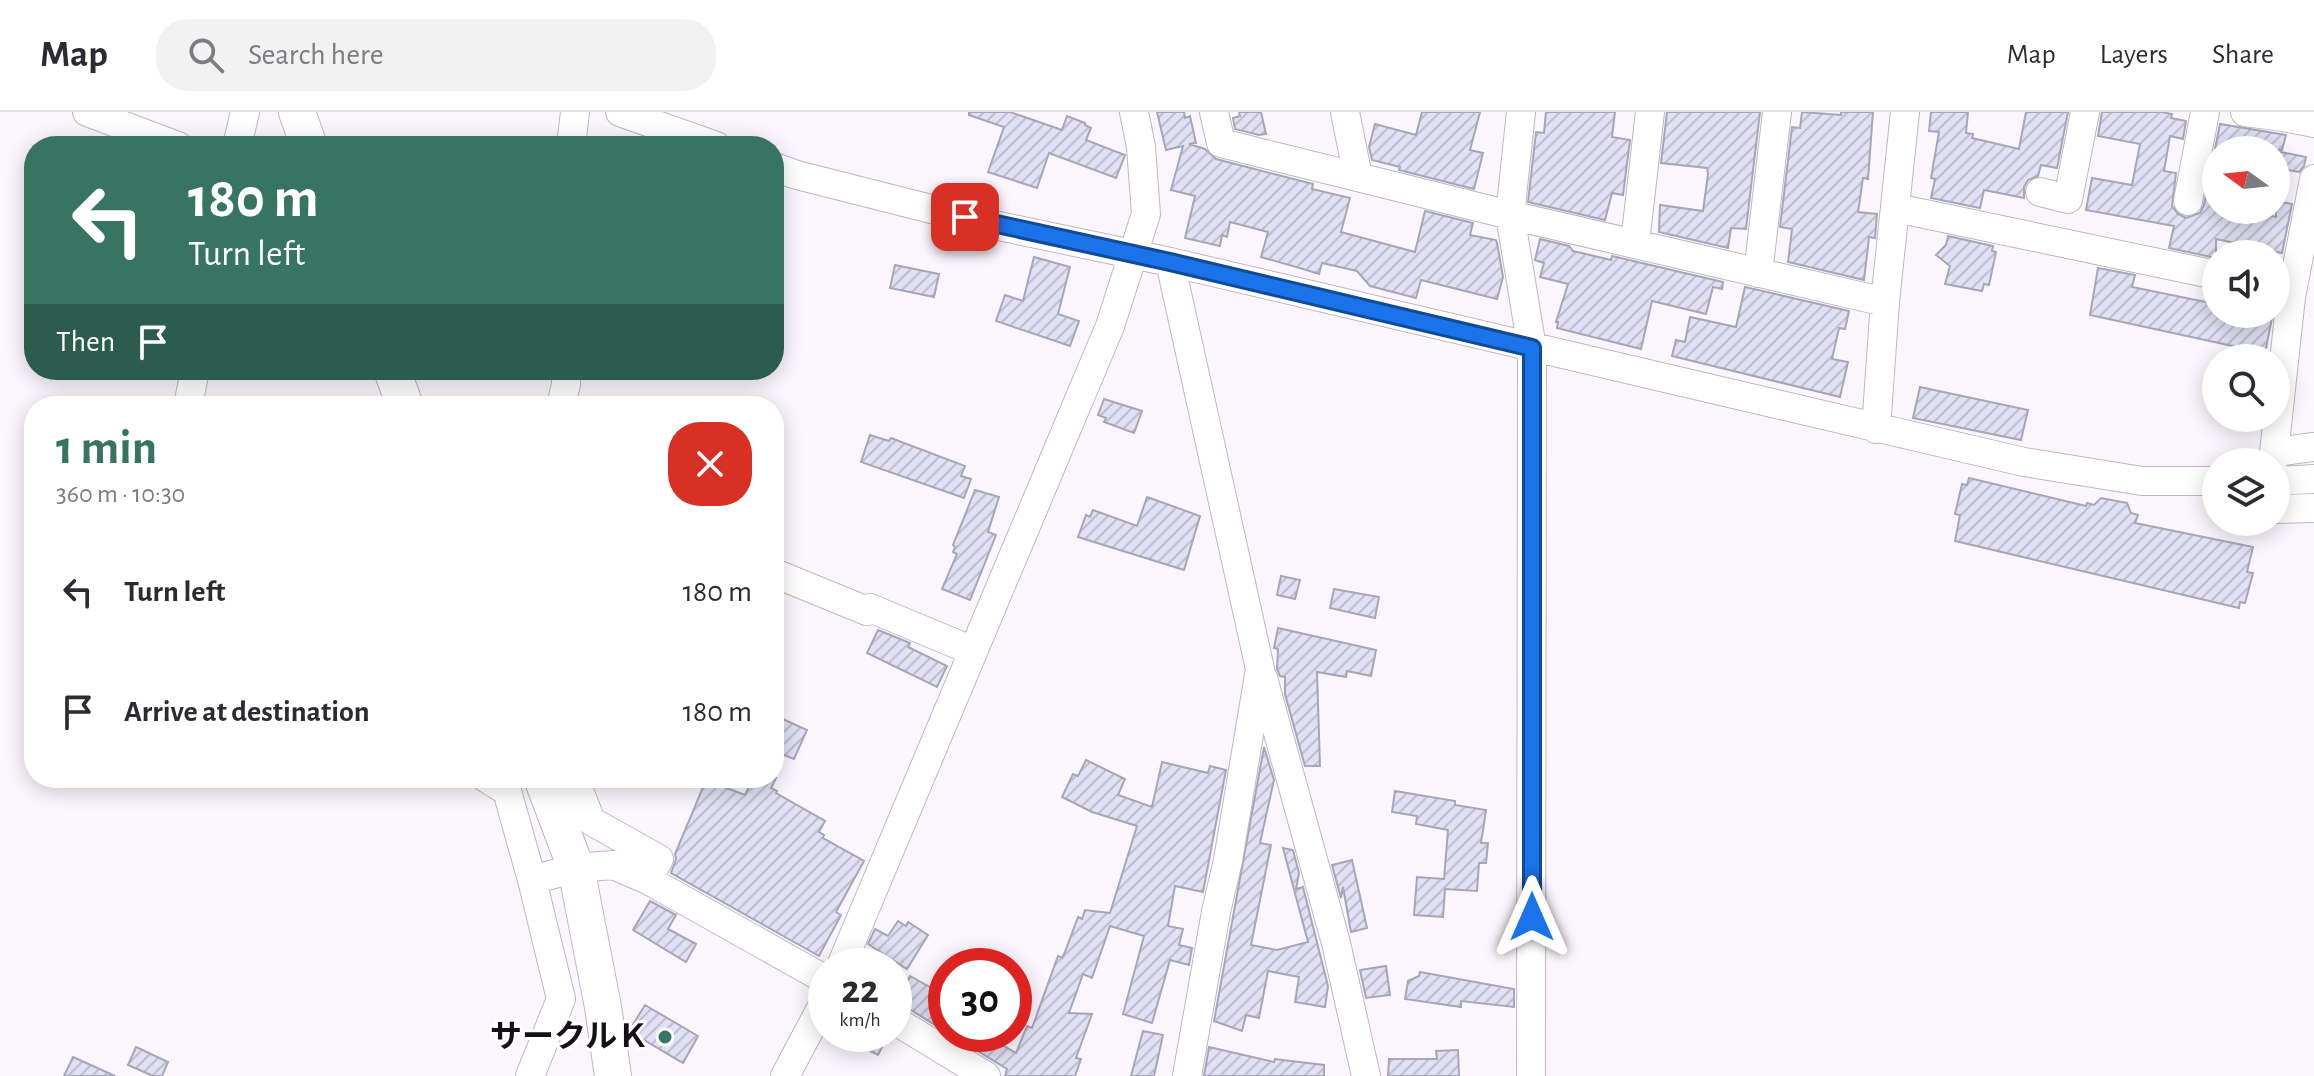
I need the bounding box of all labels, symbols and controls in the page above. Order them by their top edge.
search box [156,19,716,91]
icon: search [184,33,228,77]
text: Map [40,36,108,74]
text: Search here [248,40,384,70]
text: Map [2007,41,2056,69]
text: Layers [2100,41,2168,69]
text: Share [2212,41,2274,69]
north arrow [2202,136,2290,224]
map controls [2202,136,2290,536]
icon: left [56,168,160,272]
text: 180 m [188,171,319,227]
pin [931,183,999,251]
icon: arrive [943,195,987,239]
text: Turn left [188,236,305,272]
button: sound [2202,240,2290,328]
icon: arrive [131,320,175,364]
text: Then [56,327,115,357]
button: search [2202,344,2290,432]
button: close [668,422,752,506]
text: 1 min [56,425,157,473]
button: layers [2202,448,2290,536]
text: 360 m · 10:30 [56,481,185,507]
icon: left [56,570,100,614]
text: Turn left [124,577,225,607]
text: 180 m [683,577,752,607]
icon: arrive [56,690,100,734]
text: Arrive at destination [124,697,370,727]
text: 180 m [683,697,752,727]
position arrow [1490,875,1574,959]
speed limit sign: 30 [928,948,1032,1052]
text: 22 [841,970,879,1010]
text: km/h [839,1010,881,1030]
place label: サークルＫ [490,1020,649,1053]
marker: サークルＫ [656,1028,674,1046]

